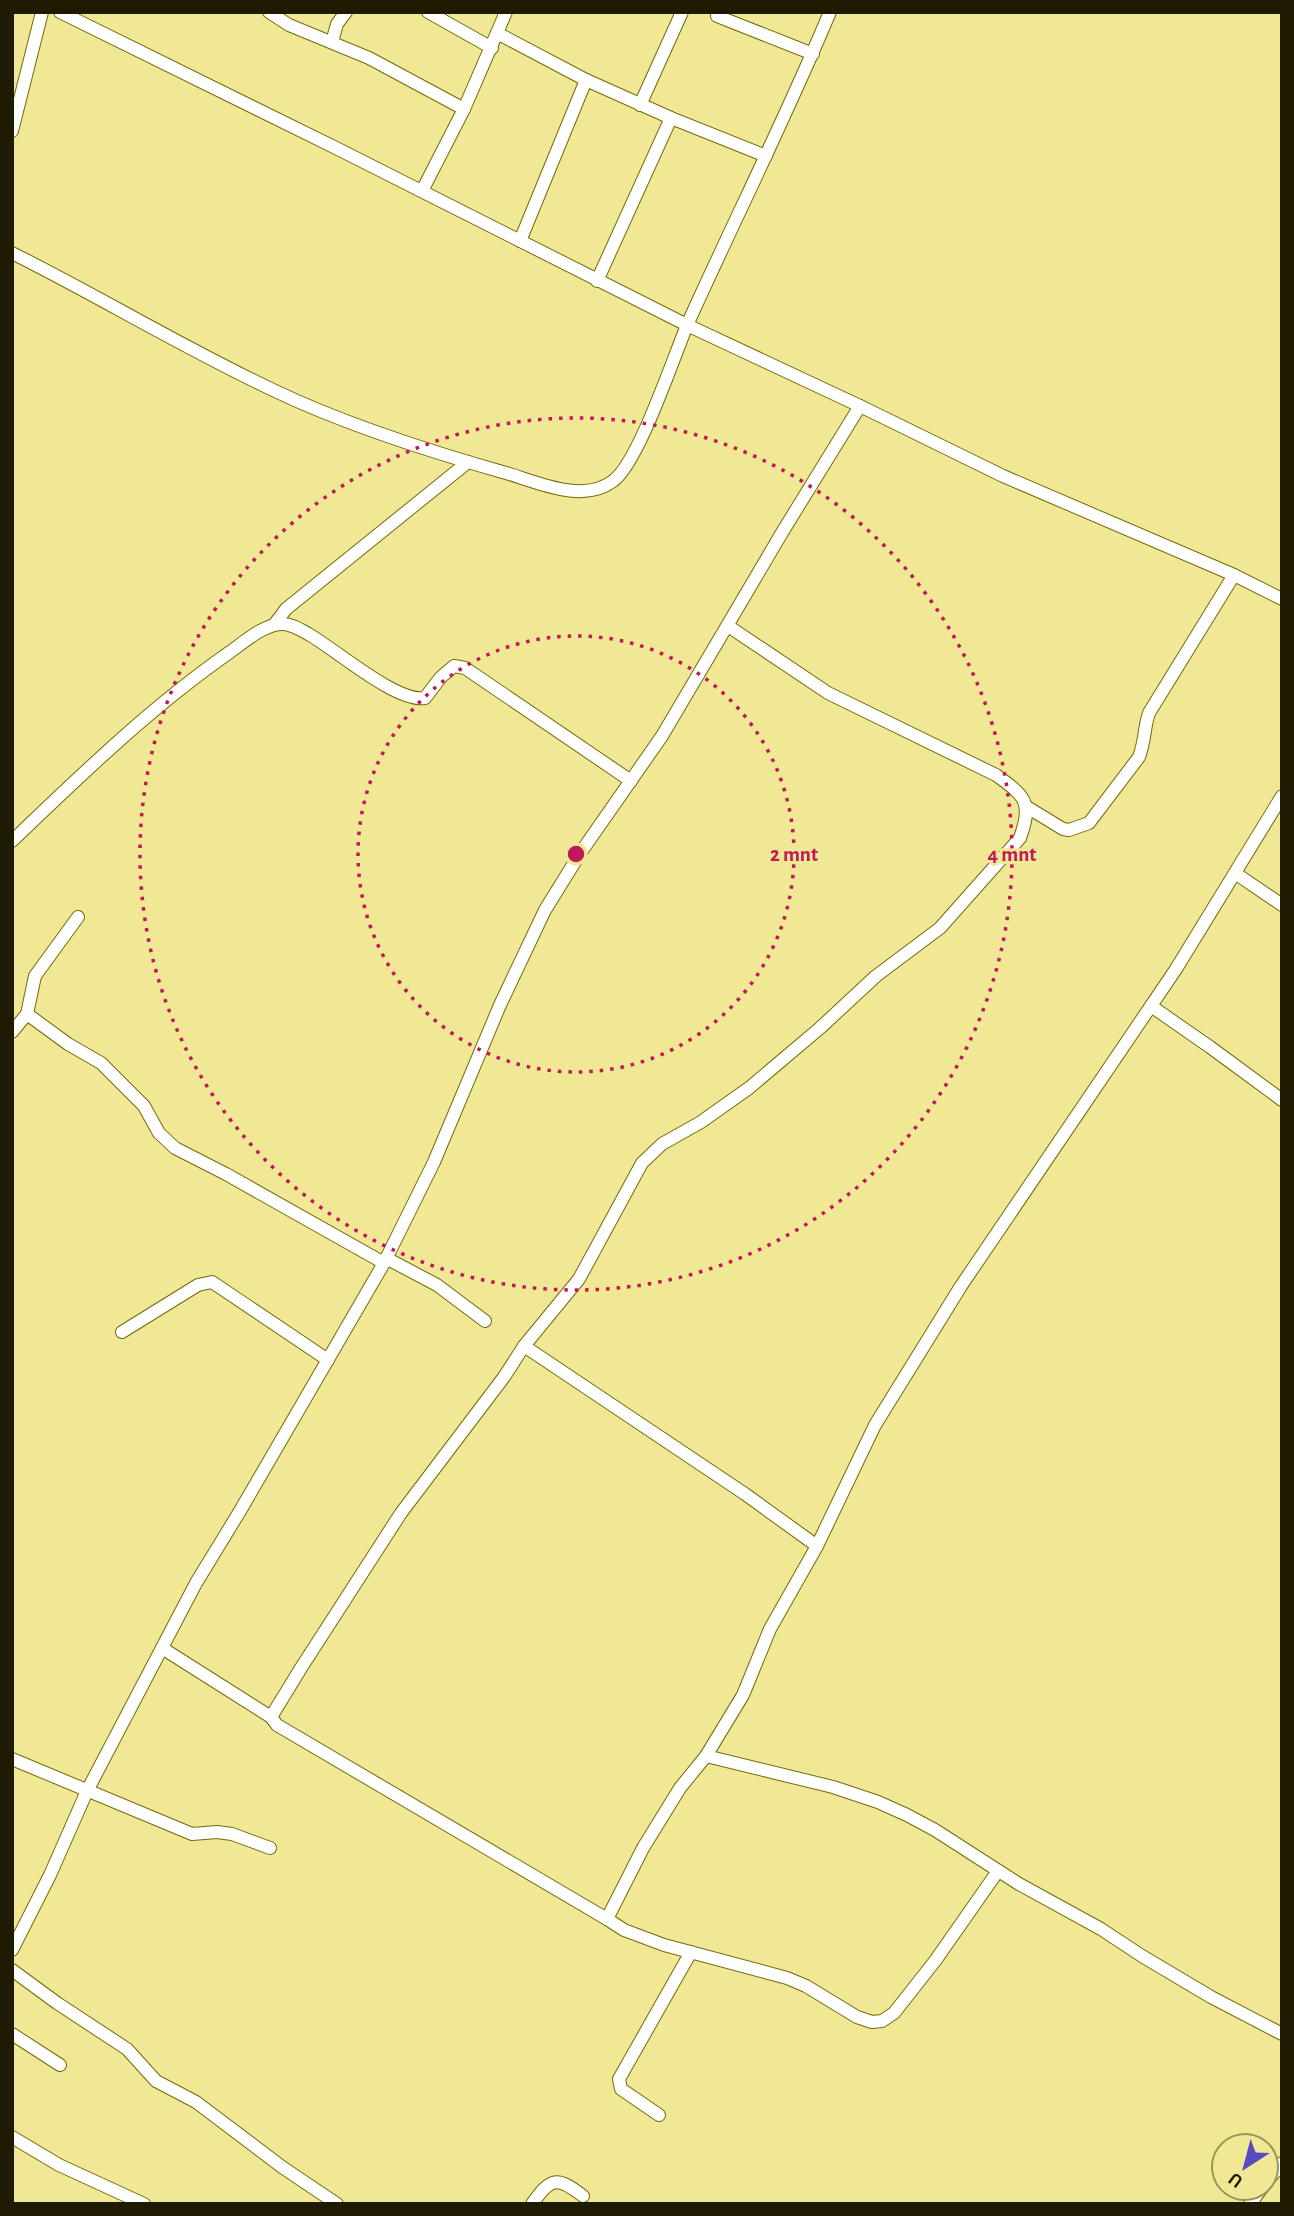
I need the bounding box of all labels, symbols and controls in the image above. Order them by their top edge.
centre of rings [564,842,588,866]
text: 2 mnt [770,844,818,865]
text: 4 mnt [988,844,1036,865]
north arrow [1210,2132,1280,2202]
text: U [1225,2168,1246,2191]

